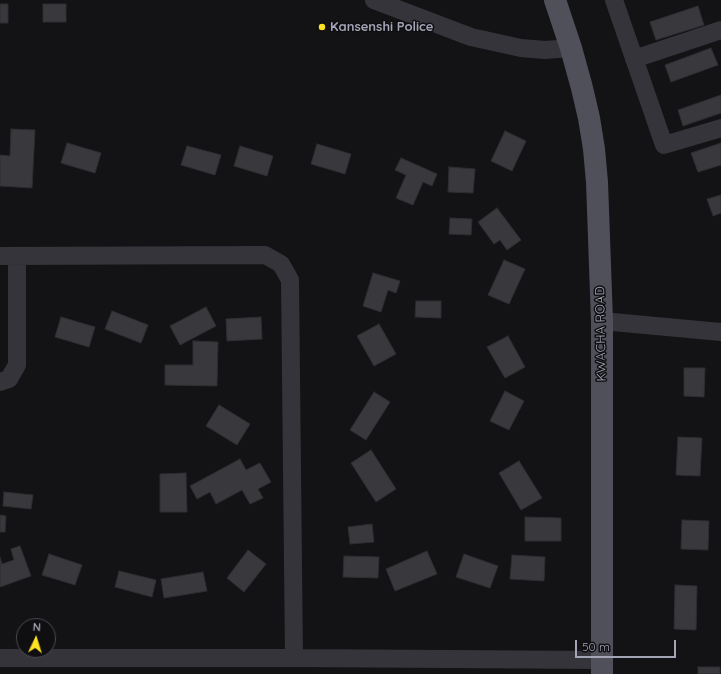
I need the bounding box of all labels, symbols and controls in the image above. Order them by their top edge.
place label: Kansenshi Police [330,19,434,35]
marker: Kansenshi Police [317,22,327,32]
street label: KWACHA ROAD [592,286,610,382]
north arrow [16,618,56,658]
text: N [32,620,41,634]
scale bar [577,632,678,658]
text: 50 m [582,639,610,654]

